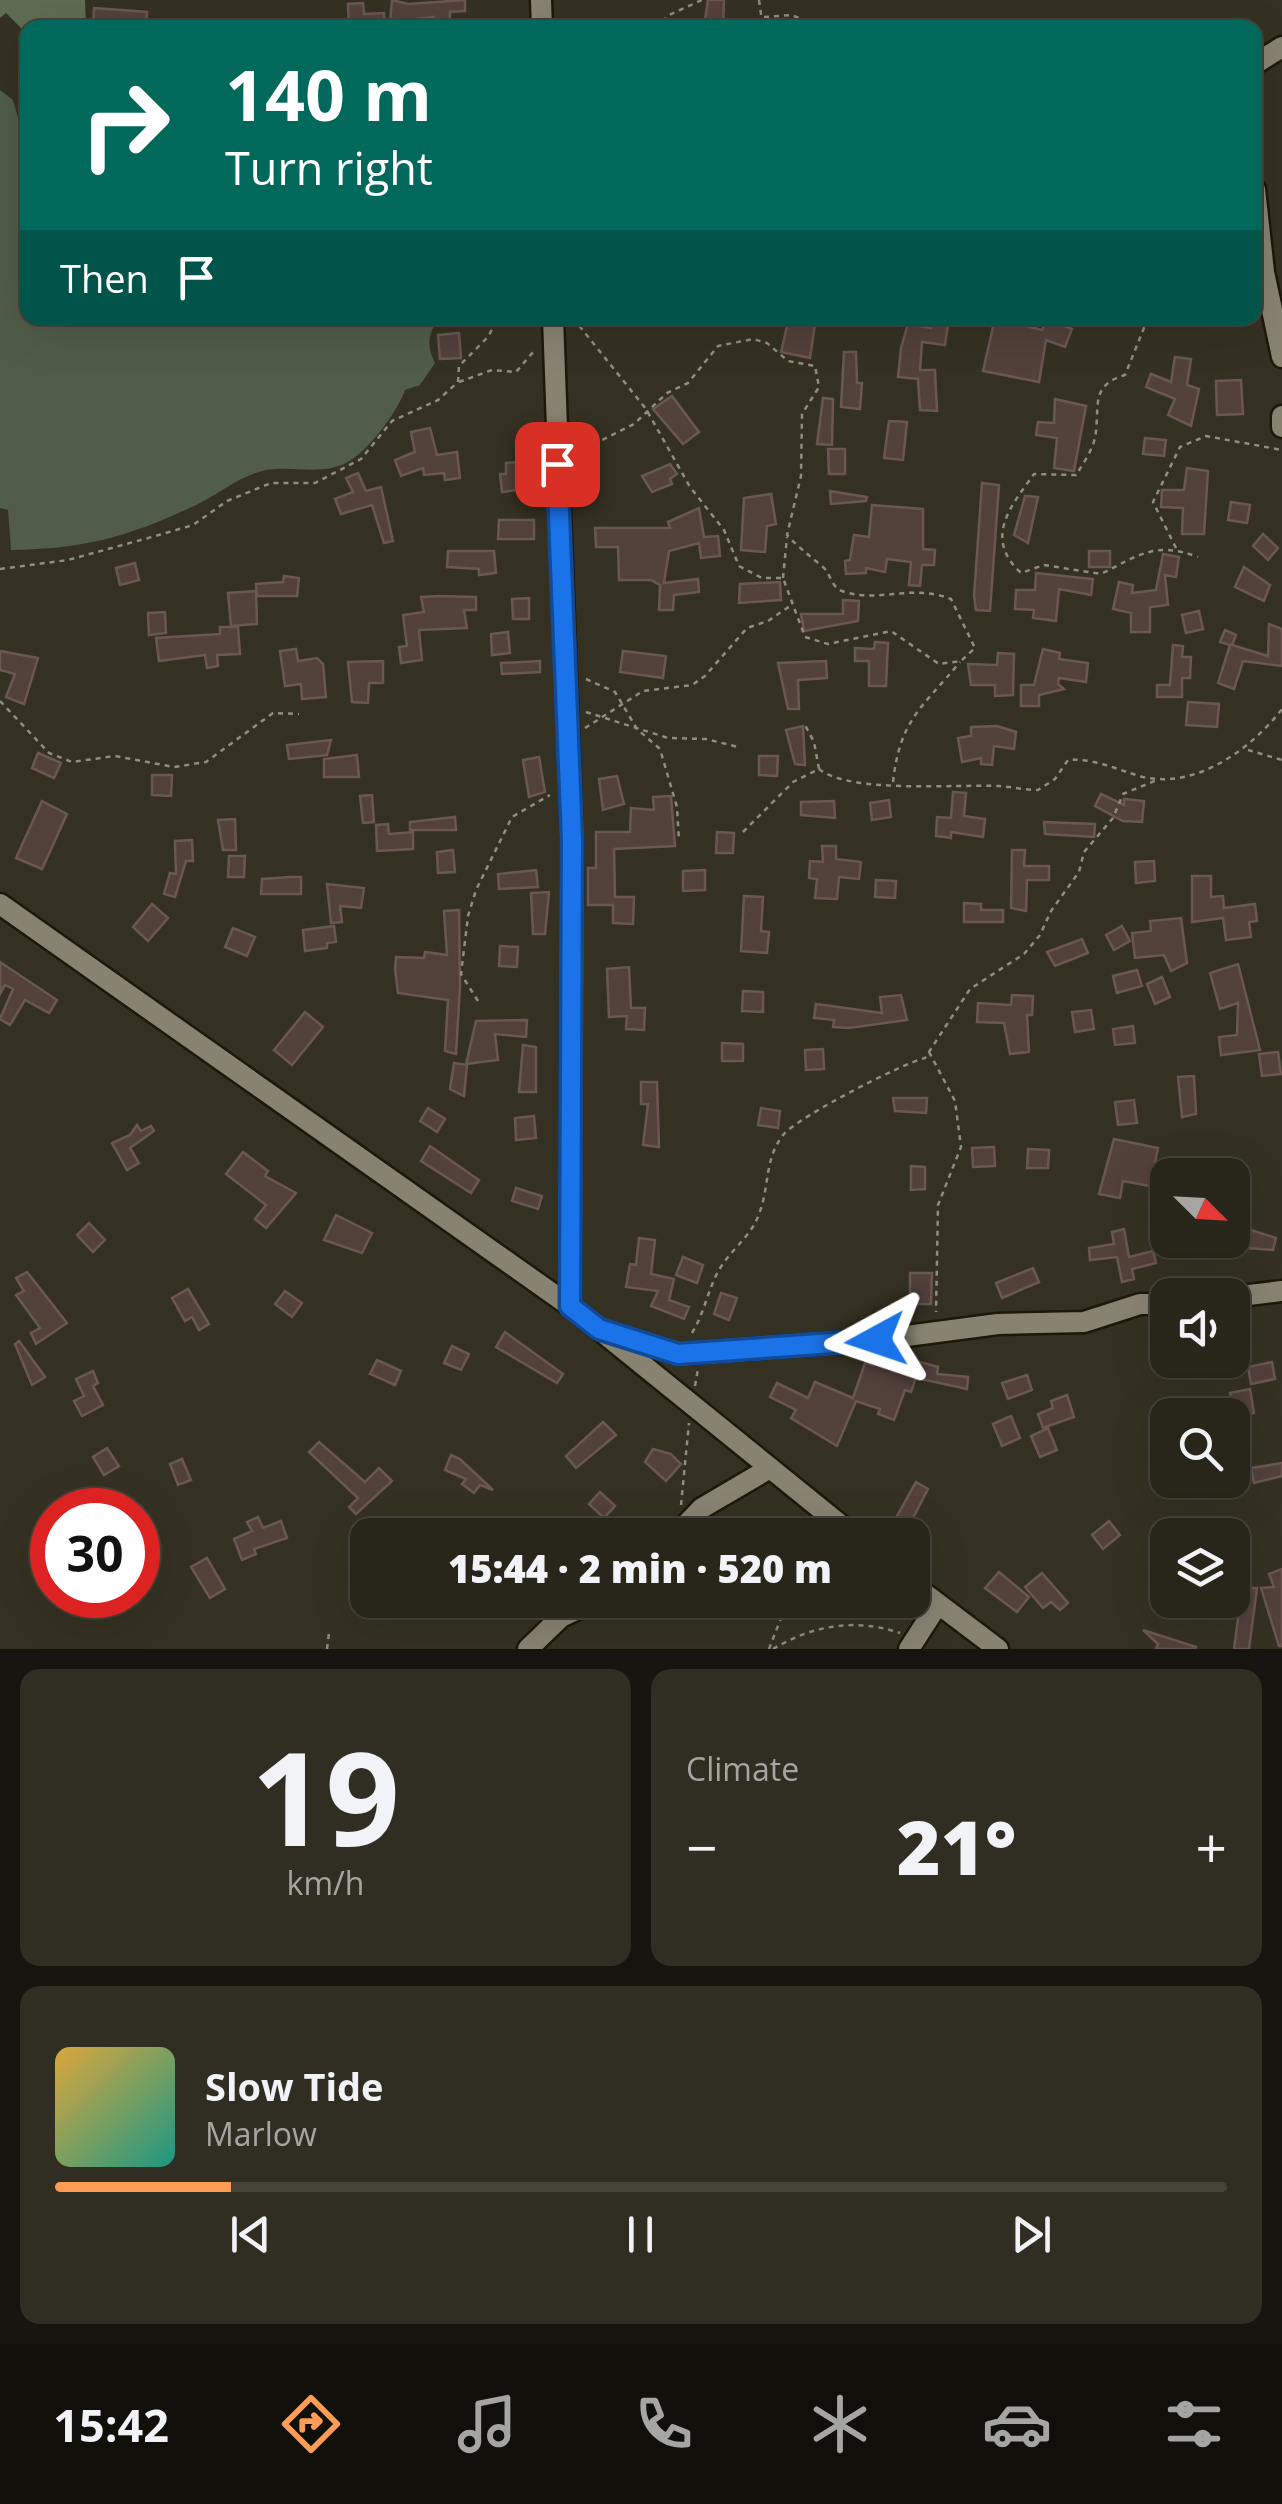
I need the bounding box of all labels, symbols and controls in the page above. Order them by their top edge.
text: 140 m [225,46,432,142]
icon: right [60,60,190,190]
text: Turn right [225,137,433,198]
icon: arrive [169,250,224,305]
text: Then [60,252,149,304]
pin [515,422,600,507]
icon: arrive [530,437,585,492]
north arrow [1150,1158,1250,1258]
map controls [1150,1158,1250,1618]
button: sound [1150,1278,1250,1378]
position arrow [824,1288,928,1392]
button: search [1150,1398,1250,1498]
speed limit sign: 30 [30,1488,160,1618]
button: layers [1150,1518,1250,1618]
text: 15:44 · 2 min · 520 m [448,1542,832,1594]
text: 19 [251,1707,400,1884]
text: Climate [686,1747,799,1790]
text: 21° [897,1795,1016,1897]
text: − [686,1809,717,1884]
text: + [1196,1809,1227,1884]
text: km/h [287,1861,364,1904]
text: Slow Tide [205,2060,384,2112]
text: Marlow [205,2112,317,2155]
icon: previous [223,2207,278,2262]
icon: pause [613,2207,668,2262]
icon: next [1004,2207,1059,2262]
icon: directions [276,2389,346,2459]
icon: music [452,2389,522,2459]
icon: phone [629,2389,699,2459]
icon: climate [805,2389,875,2459]
icon: car [982,2389,1052,2459]
icon: filters [1159,2389,1229,2459]
text: 15:42 [53,2394,169,2455]

